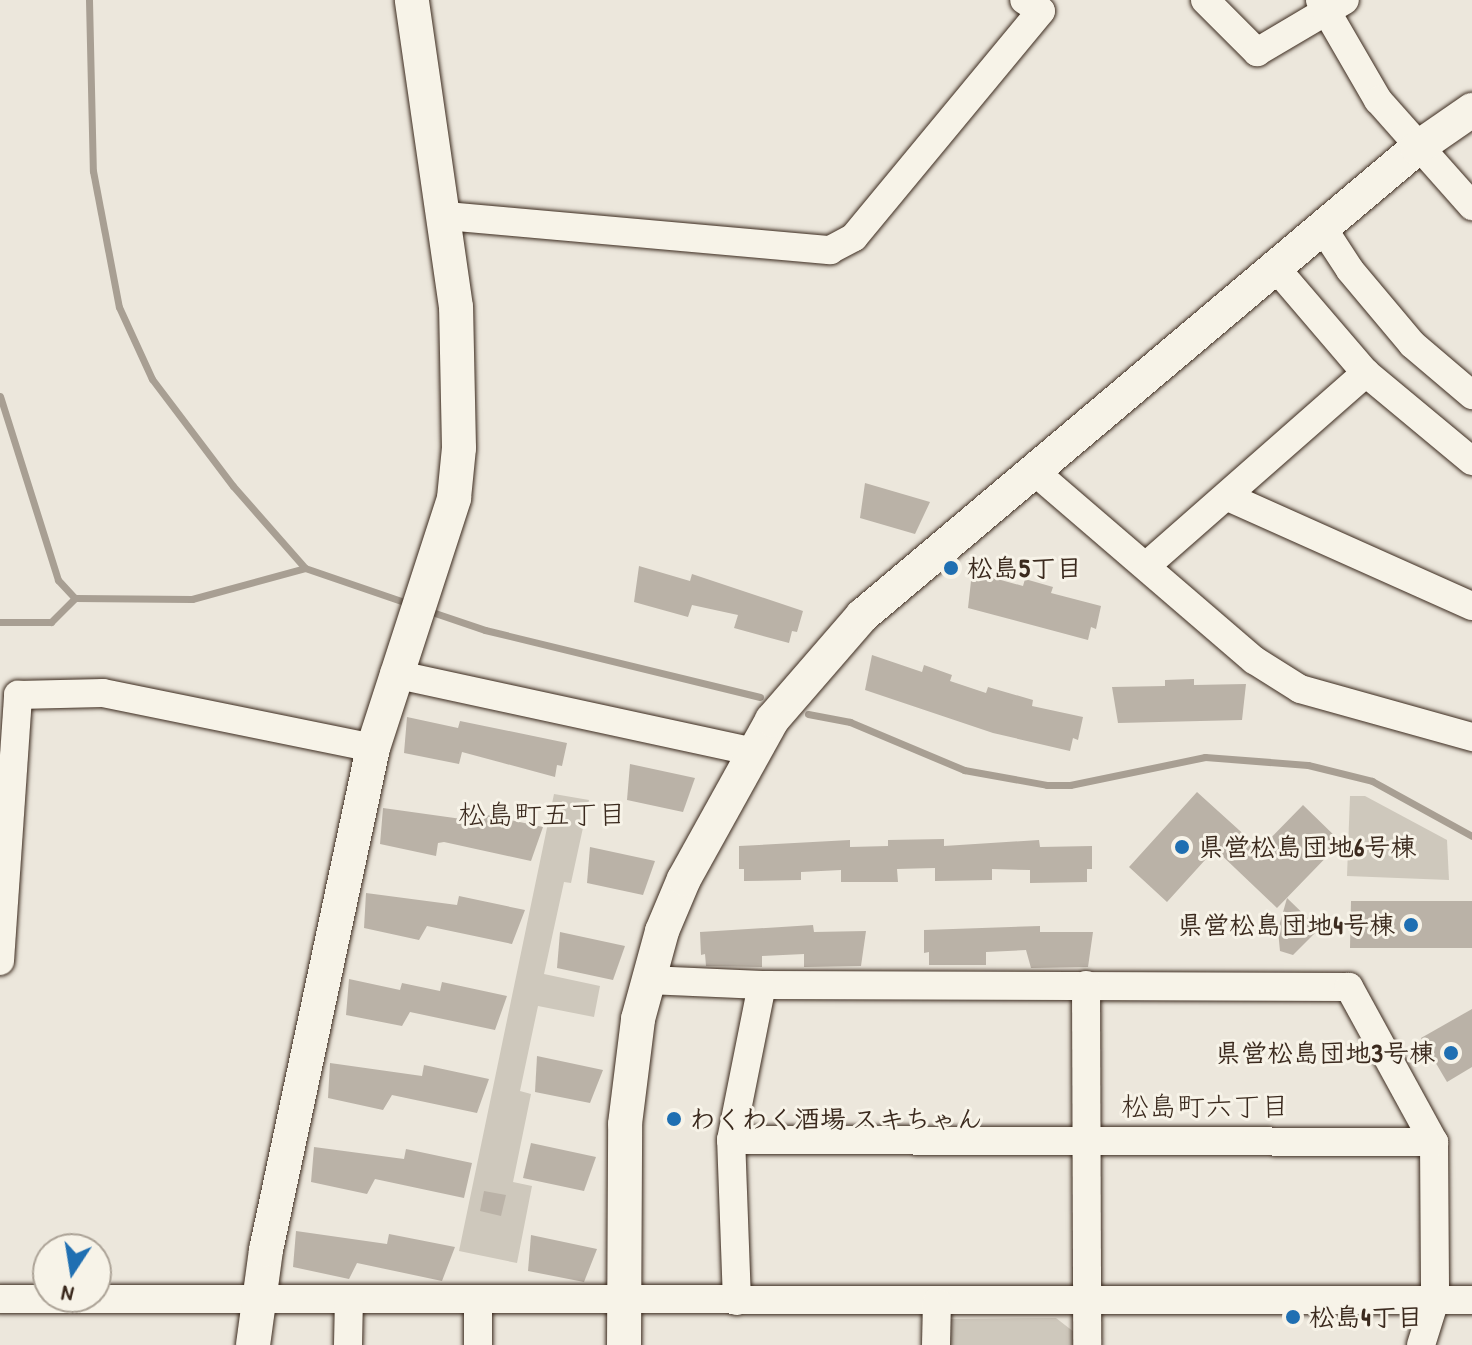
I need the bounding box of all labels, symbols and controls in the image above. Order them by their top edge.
place label: 松島5丁目 [967,552,1082,584]
marker: 松島5丁目 [942,559,960,577]
district label: 松島町五丁目 [458,797,626,831]
place label: 県営松島団地6号棟 [1198,831,1416,863]
marker: 県営松島団地6号棟 [1173,838,1191,856]
place label: 県営松島団地4号棟 [1177,909,1395,941]
marker: 県営松島団地4号棟 [1402,916,1420,934]
place label: 県営松島団地3号棟 [1215,1037,1435,1069]
marker: 県営松島団地3号棟 [1442,1044,1460,1062]
district label: 松島町六丁目 [1121,1089,1289,1123]
place label: わくわく酒場 スキちゃん [690,1103,982,1135]
marker: わくわく酒場 スキちゃん [665,1110,683,1128]
north arrow [32,1233,112,1313]
text: N [59,1279,76,1310]
place label: 松島4丁目 [1309,1301,1423,1333]
marker: 松島4丁目 [1284,1308,1302,1326]

